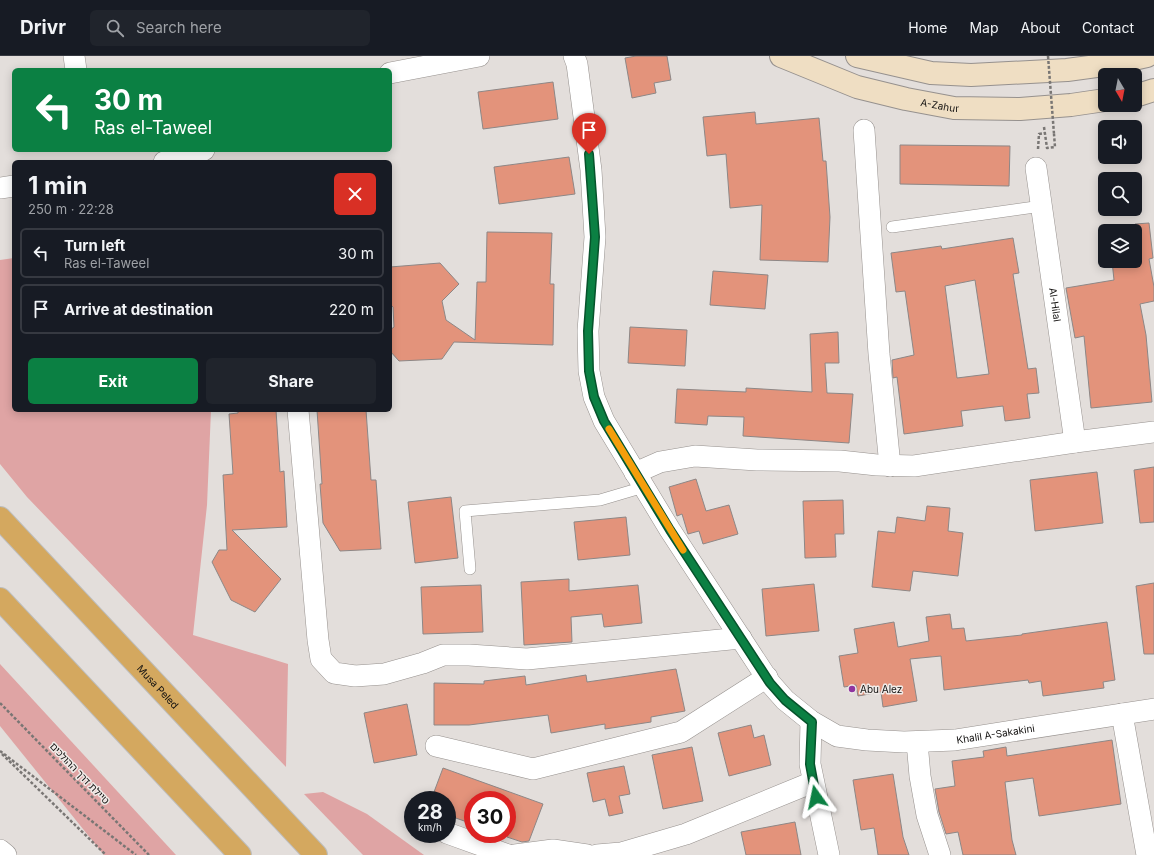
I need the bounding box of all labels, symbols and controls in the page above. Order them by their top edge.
search box [90,10,370,46]
text: Drivr [20,16,66,39]
icon: search [104,17,126,39]
text: Search here [136,18,222,37]
text: Home [908,19,947,36]
text: Map [969,19,999,36]
text: About [1021,19,1060,36]
text: Contact [1082,19,1134,36]
north arrow [1098,68,1142,112]
map controls [1098,68,1142,268]
text: 30 m [94,83,163,117]
icon: left [28,84,80,136]
street label: A-Zahur [920,96,959,114]
pin [572,113,606,154]
text: Ras el-Taweel [94,117,212,138]
icon: arrive [578,119,600,141]
button: sound [1098,120,1142,164]
text: 1 min [28,171,87,200]
button: search [1098,172,1142,216]
button: close [334,173,376,215]
text: 250 m · 22:28 [28,201,114,217]
button: layers [1098,224,1142,268]
text: Turn left [64,236,125,255]
icon: left [30,242,52,264]
text: 30 m [338,244,374,263]
text: Ras el-Taweel [64,255,149,271]
street label: Al-Hilal [1047,287,1064,322]
icon: arrive [30,298,52,320]
text: Arrive at destination [64,300,213,319]
text: 220 m [329,300,374,319]
button: Exit [28,358,198,404]
button: Share [206,358,376,404]
street label: Musa Peled [135,662,181,711]
place label: Abu Alez [860,683,902,695]
marker: Abu Alez [847,684,857,694]
street label: Khalil A-Sakakini [956,722,1035,746]
street label: טיילת דרך ההולכים [48,740,112,806]
position arrow [795,776,837,818]
speed limit sign: 30 [464,791,516,843]
text: 28 [417,800,443,824]
text: km/h [418,821,442,833]

